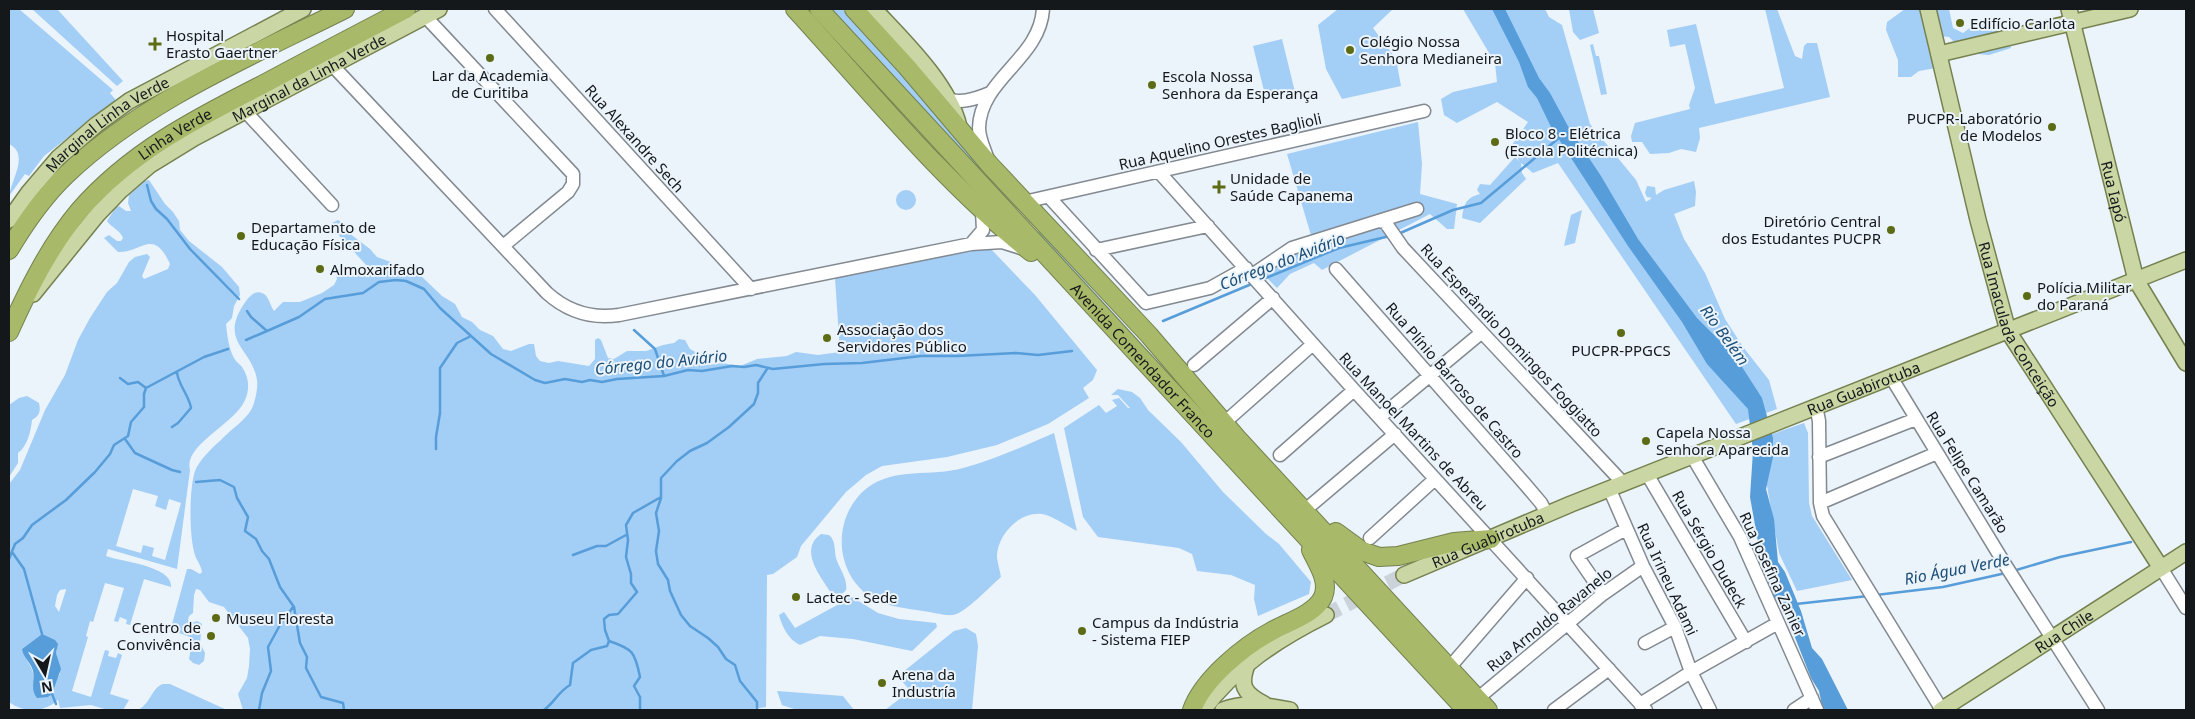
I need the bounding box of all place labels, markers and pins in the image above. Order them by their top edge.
place label: Edifício Carlota [1970,13,2075,33]
marker: Edifício Carlota [1954,17,1966,29]
place label: Hospital Erasto Gaertner [166,25,278,62]
place label: Colégio Nossa Senhora Medianeira [1360,31,1502,68]
marker: Hospital Erasto Gaertner [148,37,162,51]
marker: Colégio Nossa Senhora Medianeira [1344,44,1356,56]
marker: Lar da Academia de Curitiba [484,52,496,64]
place label: Lar da Academia de Curitiba [431,65,549,102]
place label: Escola Nossa Senhora da Esperança [1162,66,1318,103]
marker: Escola Nossa Senhora da Esperança [1146,79,1158,91]
place label: PUCPR-Laboratório de Modelos [1907,108,2042,145]
marker: PUCPR-Laboratório de Modelos [2046,121,2058,133]
place label: Bloco 8 - Elétrica (Escola Politécnica) [1505,123,1638,160]
marker: Bloco 8 - Elétrica (Escola Politécnica) [1489,136,1501,148]
place label: Unidade de Saúde Capanema [1230,168,1353,205]
marker: Unidade de Saúde Capanema [1212,180,1226,194]
place label: Diretório Central dos Estudantes PUCPR [1722,211,1882,248]
place label: Departamento de Educação Física [251,217,376,254]
marker: Diretório Central dos Estudantes PUCPR [1885,224,1897,236]
marker: Departamento de Educação Física [235,230,247,242]
place label: Almoxarifado [330,259,425,279]
marker: Almoxarifado [314,263,326,275]
place label: Polícia Militar do Paraná [2037,277,2132,314]
marker: Polícia Militar do Paraná [2021,290,2033,302]
place label: Associação dos Servidores Público [837,319,967,356]
marker: PUCPR-PPGCS [1615,327,1627,339]
marker: Associação dos Servidores Público [821,332,833,344]
place label: PUCPR-PPGCS [1571,340,1671,360]
place label: Capela Nossa Senhora Aparecida [1656,422,1789,459]
marker: Capela Nossa Senhora Aparecida [1640,435,1652,447]
place label: Lactec - Sede [806,587,898,607]
marker: Lactec - Sede [790,591,802,603]
place label: Museu Floresta [226,608,334,628]
marker: Museu Floresta [210,612,222,624]
place label: Campus da Indústria - Sistema FIEP [1092,612,1239,649]
place label: Centro de Convivência [117,617,201,654]
marker: Campus da Indústria - Sistema FIEP [1076,625,1088,637]
marker: Centro de Convivência [205,630,217,642]
place label: Arena da Industría [892,664,956,701]
marker: Arena da Industría [876,677,888,689]

